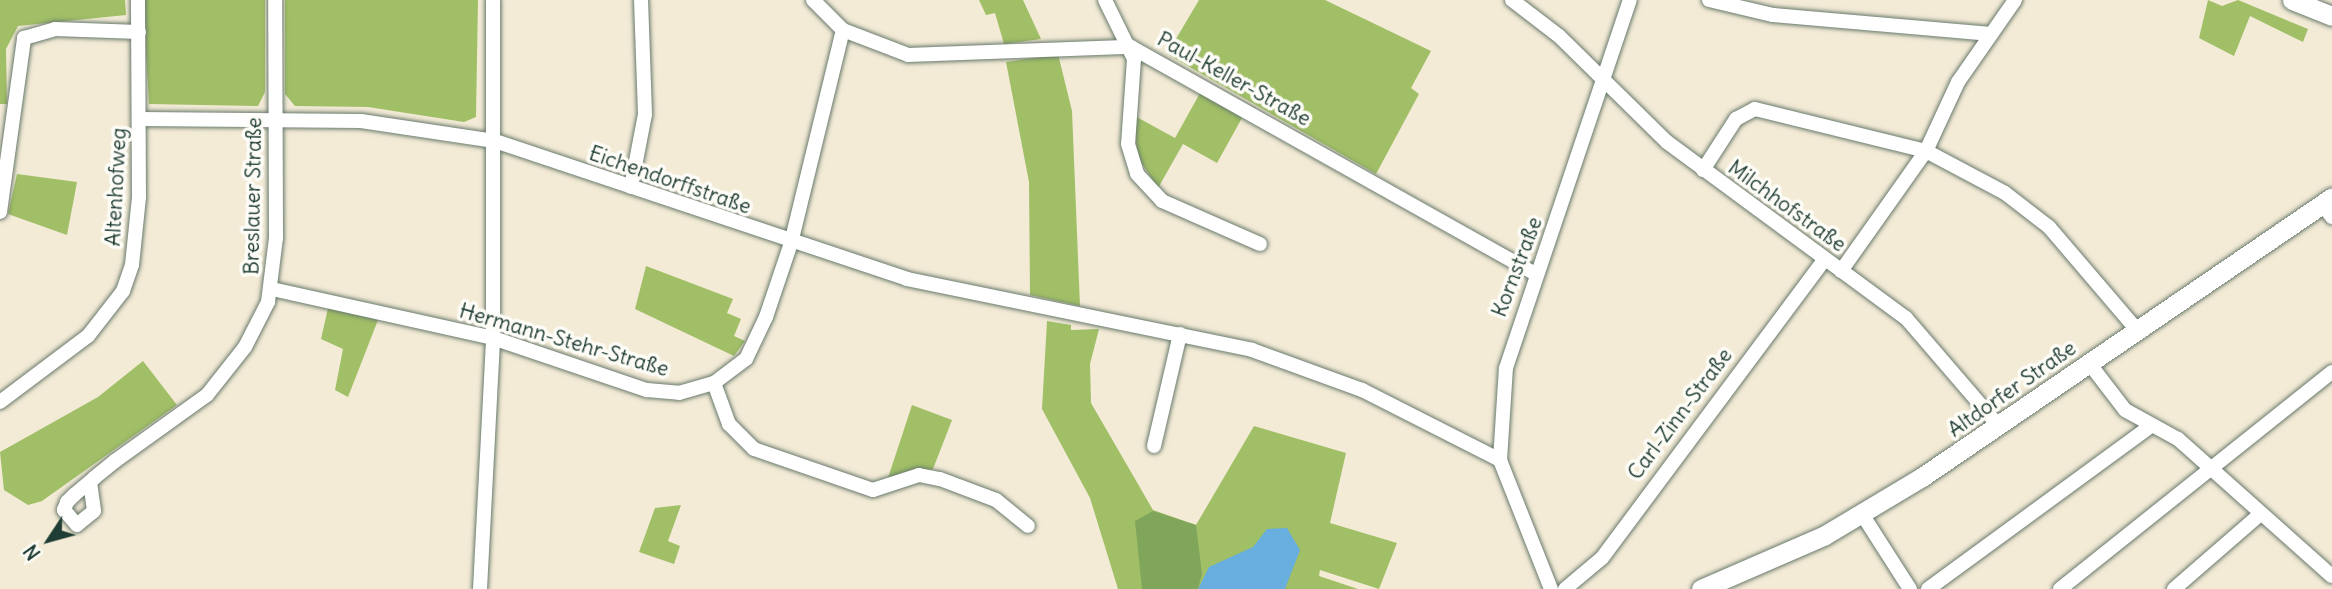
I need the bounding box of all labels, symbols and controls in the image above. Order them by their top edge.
street label: Paul-Keller-Straße [1153,26,1315,132]
street label: Breslauer Straße [239,117,267,275]
street label: Altenhofweg [100,127,132,247]
street label: Eichendorffstraße [586,140,754,220]
street label: Milchhofstraße [1723,155,1851,257]
street label: Kornstraße [1486,213,1548,321]
street label: Hermann-Stehr-Straße [456,298,672,382]
street label: Altdorfer Straße [1943,335,2081,443]
street label: Carl-Zinn-Straße [1622,343,1738,485]
north arrow [14,505,84,575]
text: N [18,540,46,565]

